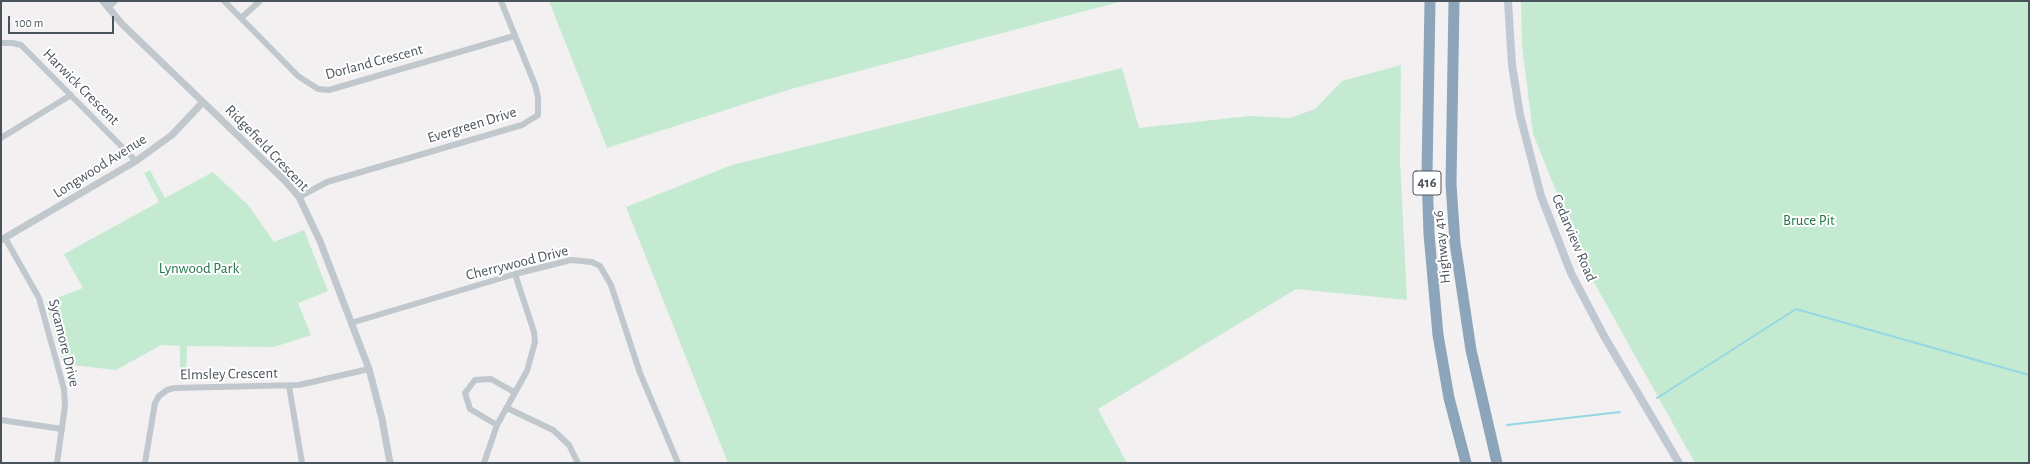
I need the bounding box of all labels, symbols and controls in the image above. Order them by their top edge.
scale bar [10,8,116,34]
text: 100 m [15,17,43,29]
street label: Dorland Crescent [323,40,425,84]
street label: Harwick Crescent [39,45,123,129]
street label: Ridgefield Crescent [221,101,313,195]
street label: Evergreen Drive [425,103,519,147]
street label: Longwood Avenue [50,130,150,202]
road number: 416 [1413,171,1441,195]
street label: Cedarview Road [1547,192,1601,284]
street label: Highway 416 [1429,209,1455,285]
park label: Bruce Pit [1783,211,1835,229]
street label: Cherrywood Drive [464,242,570,284]
park label: Lynwood Park [159,259,239,277]
street label: Sycamore Drive [44,297,84,389]
street label: Elmsley Crescent [180,364,278,384]

